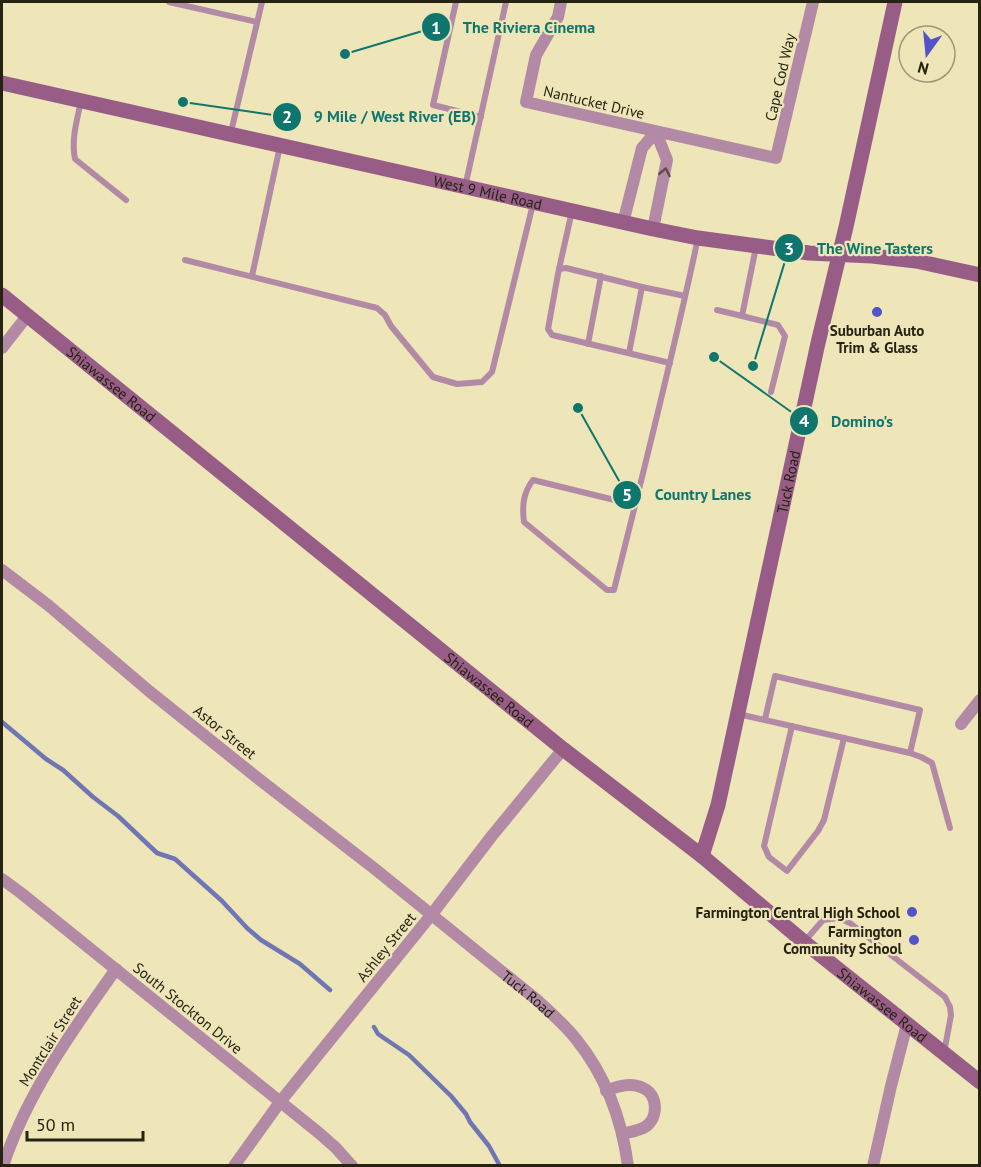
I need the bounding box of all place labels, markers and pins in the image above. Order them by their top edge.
callout: The Riviera Cinema [421,10,607,44]
callout: 9 Mile / West River (EB) [272,100,488,134]
callout: The Wine Tasters [774,231,945,265]
marker: Suburban Auto Trim & Glass [870,305,884,319]
place label: Suburban Auto Trim & Glass [830,321,924,357]
callout: Domino's [789,404,905,438]
callout: Country Lanes [612,478,763,512]
place label: Farmington Central High School [696,903,901,922]
marker: Farmington Central High School [905,905,919,919]
place label: Farmington Community School [783,922,903,958]
marker: Farmington Community School [907,933,921,947]

